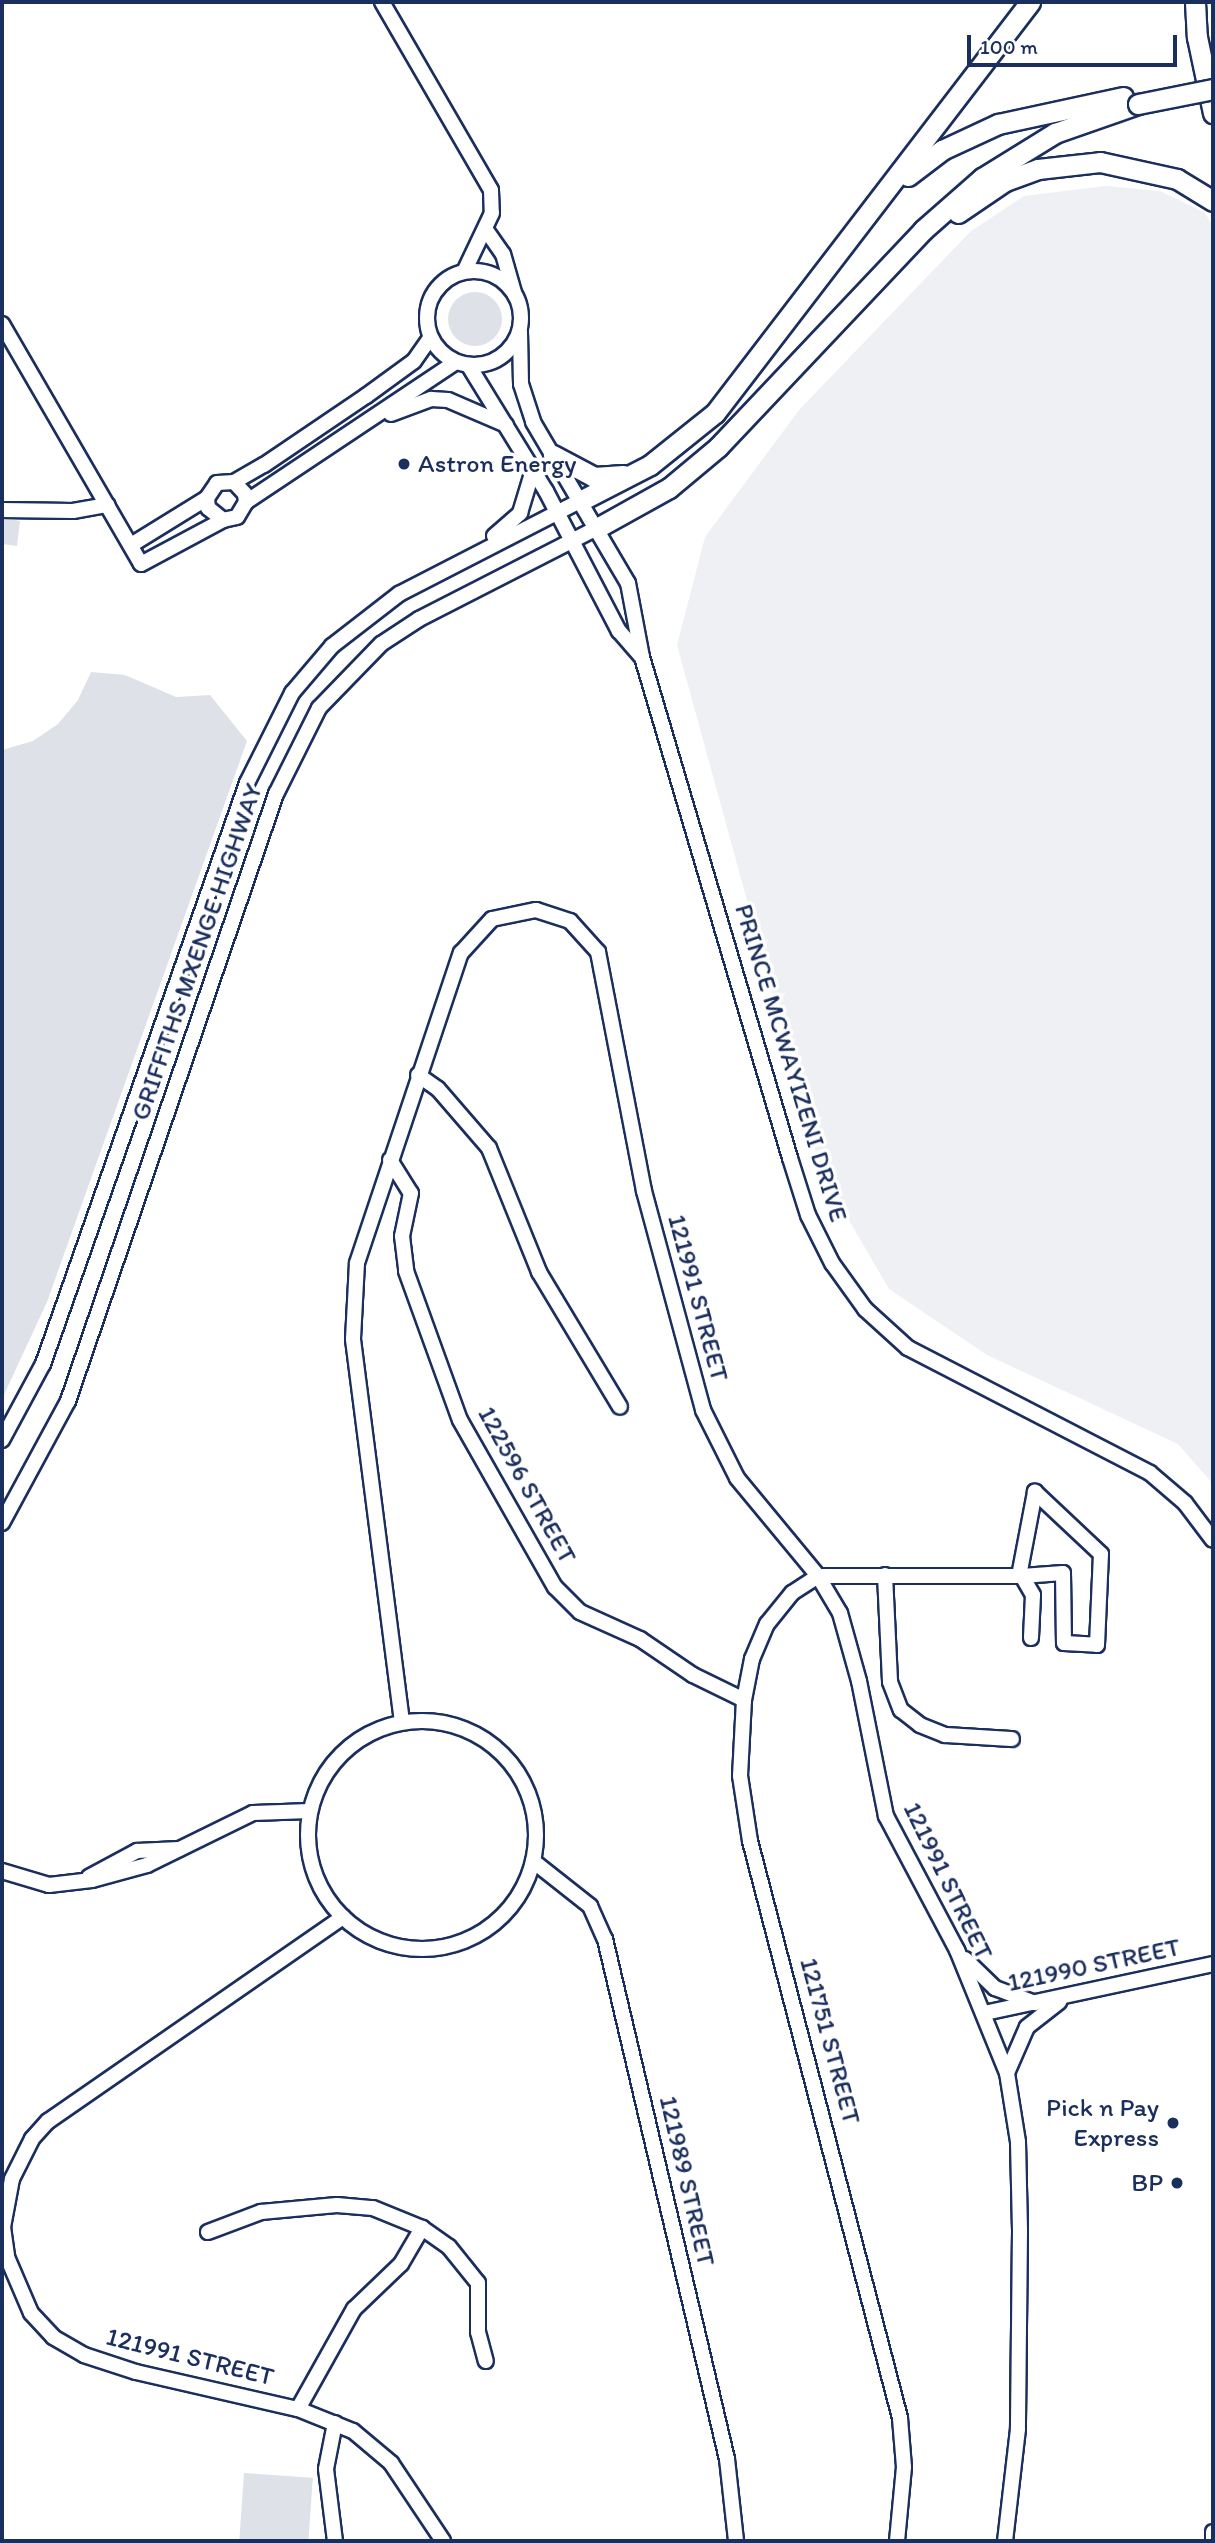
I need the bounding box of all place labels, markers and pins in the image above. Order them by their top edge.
place label: Astron Energy [418,448,577,480]
marker: Astron Energy [396,456,412,472]
place label: Pick n Pay Express [1046,2092,1159,2154]
marker: Pick n Pay Express [1165,2115,1181,2131]
place label: BP [1131,2167,1163,2199]
marker: BP [1169,2175,1185,2191]

